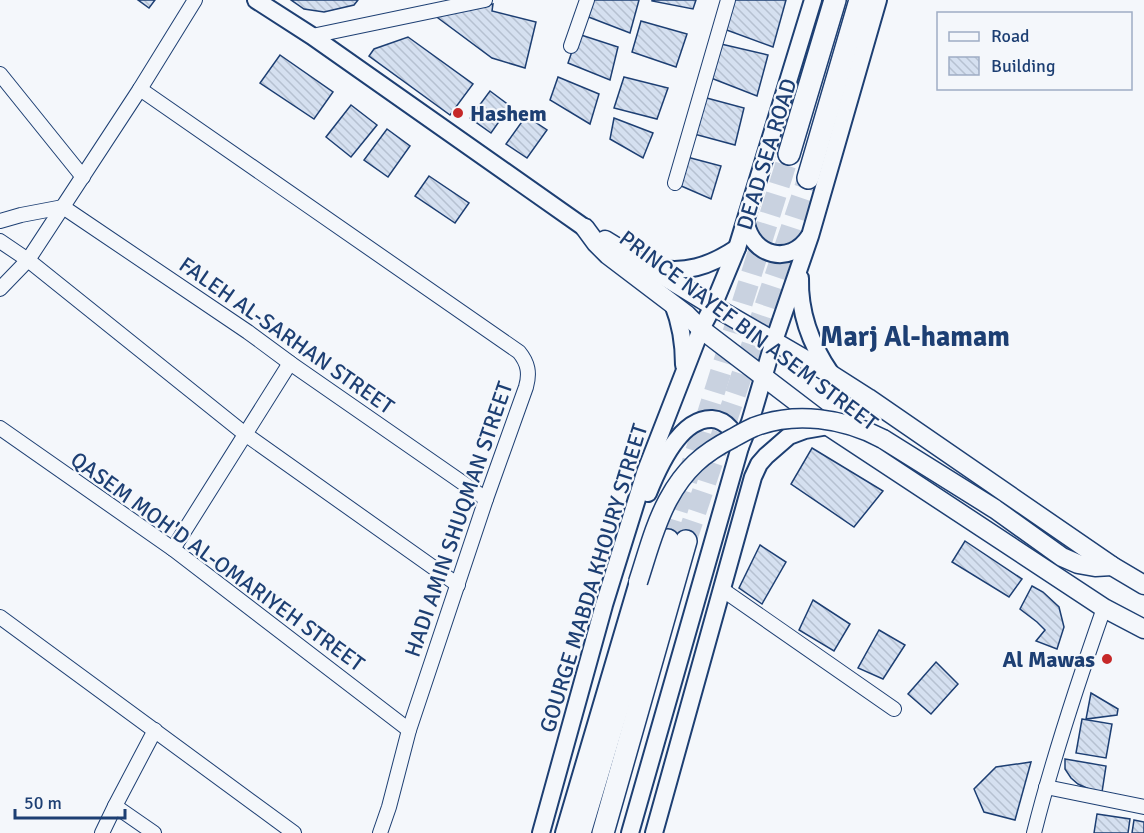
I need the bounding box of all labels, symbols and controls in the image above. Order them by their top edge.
legend [937,12,1132,90]
text: Road [991,25,1030,47]
text: Building [991,55,1055,77]
street label: DEAD SEA ROAD [731,75,802,233]
place label: Hashem [470,100,547,127]
marker: Hashem [451,106,465,120]
street label: PRINCE NAYEF BIN ASEM STREET [614,224,883,437]
street label: FALEH AL-SARHAN STREET [174,251,400,420]
district label: Marj Al-hamam [820,320,1010,354]
street label: HADI AMIN SHUQMAN STREET [399,378,518,660]
street label: GOURGE MABDA KHOURY STREET [534,420,653,736]
street label: QASEM MOH'D AL-OMARIYEH STREET [66,446,370,677]
place label: Al Mawas [1002,646,1095,673]
marker: Al Mawas [1100,652,1114,666]
scale bar [15,782,124,820]
text: 50 m [24,792,62,814]

